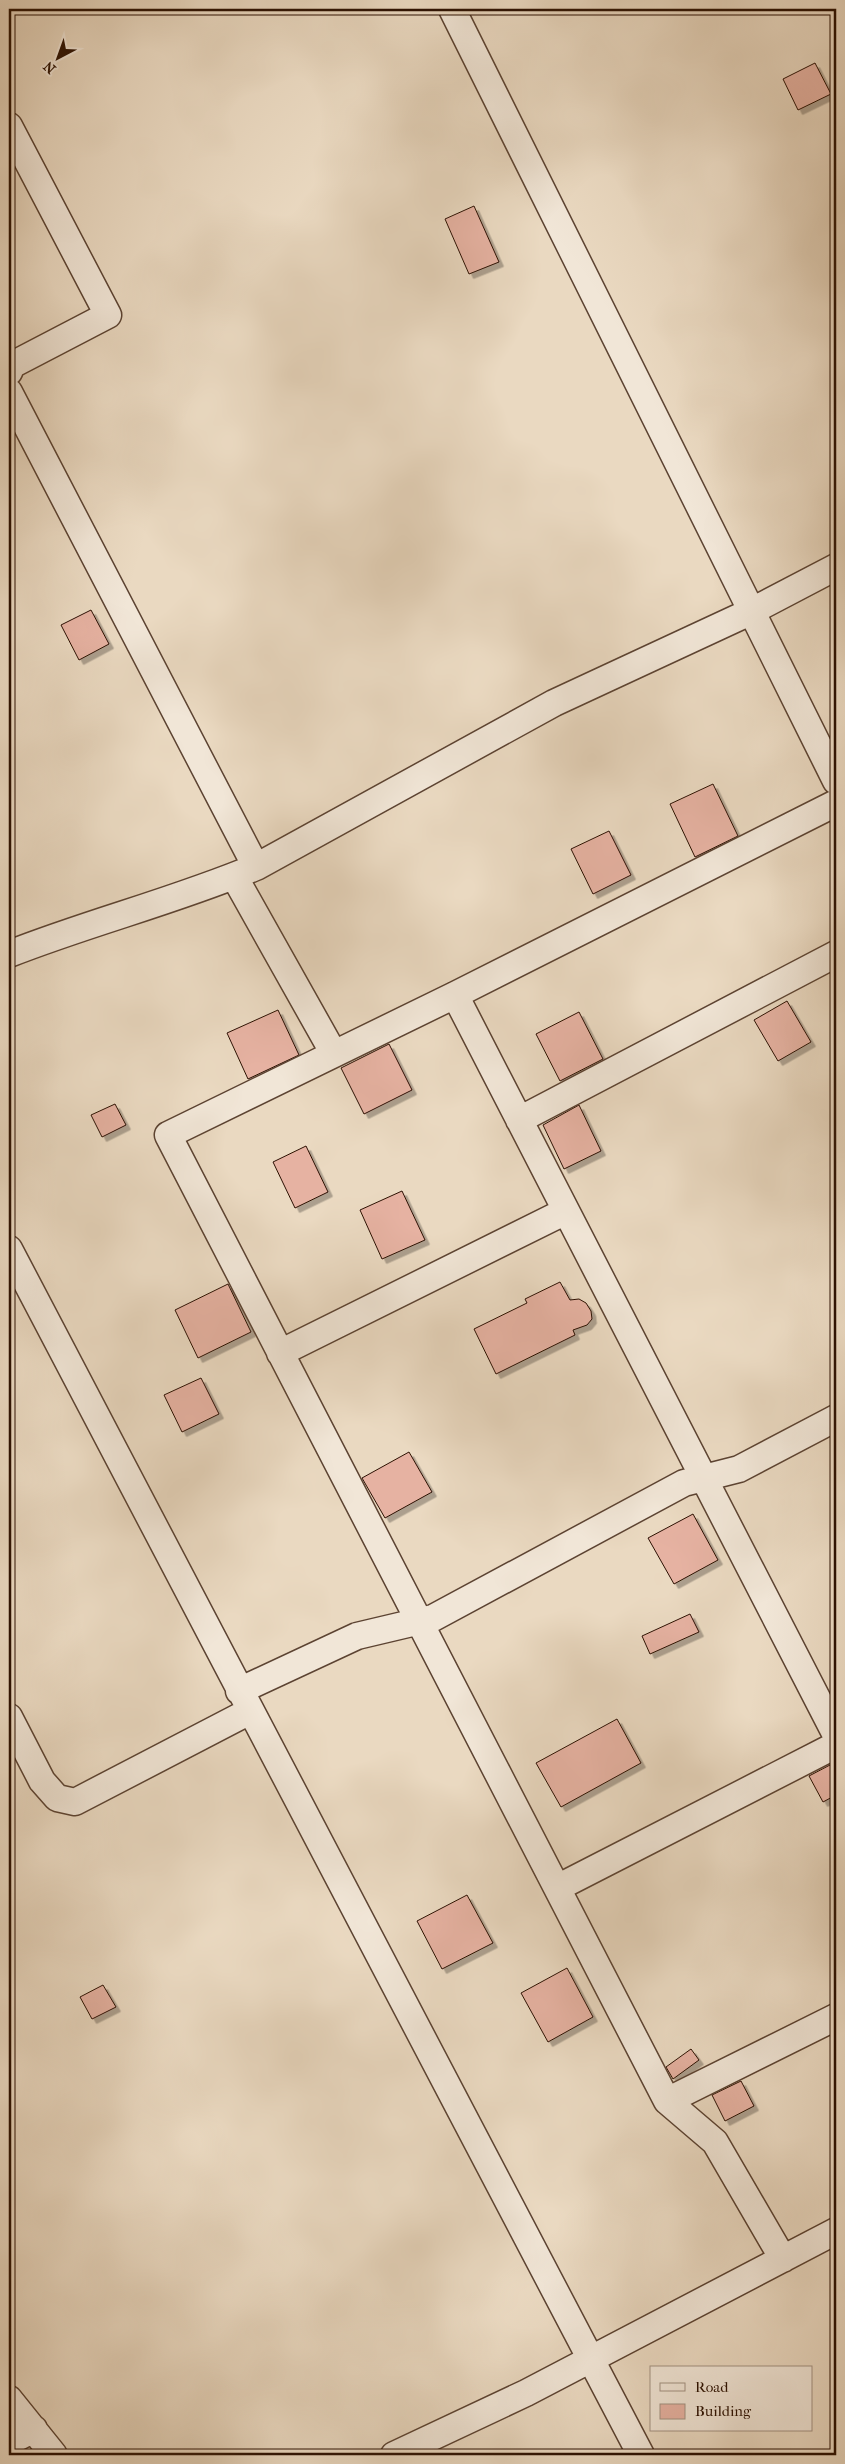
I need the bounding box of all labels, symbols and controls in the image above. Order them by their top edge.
north arrow [32,32,82,82]
text: N [40,57,59,77]
legend [650,2366,812,2432]
text: Road [695,2378,729,2396]
text: Building [695,2402,752,2420]

